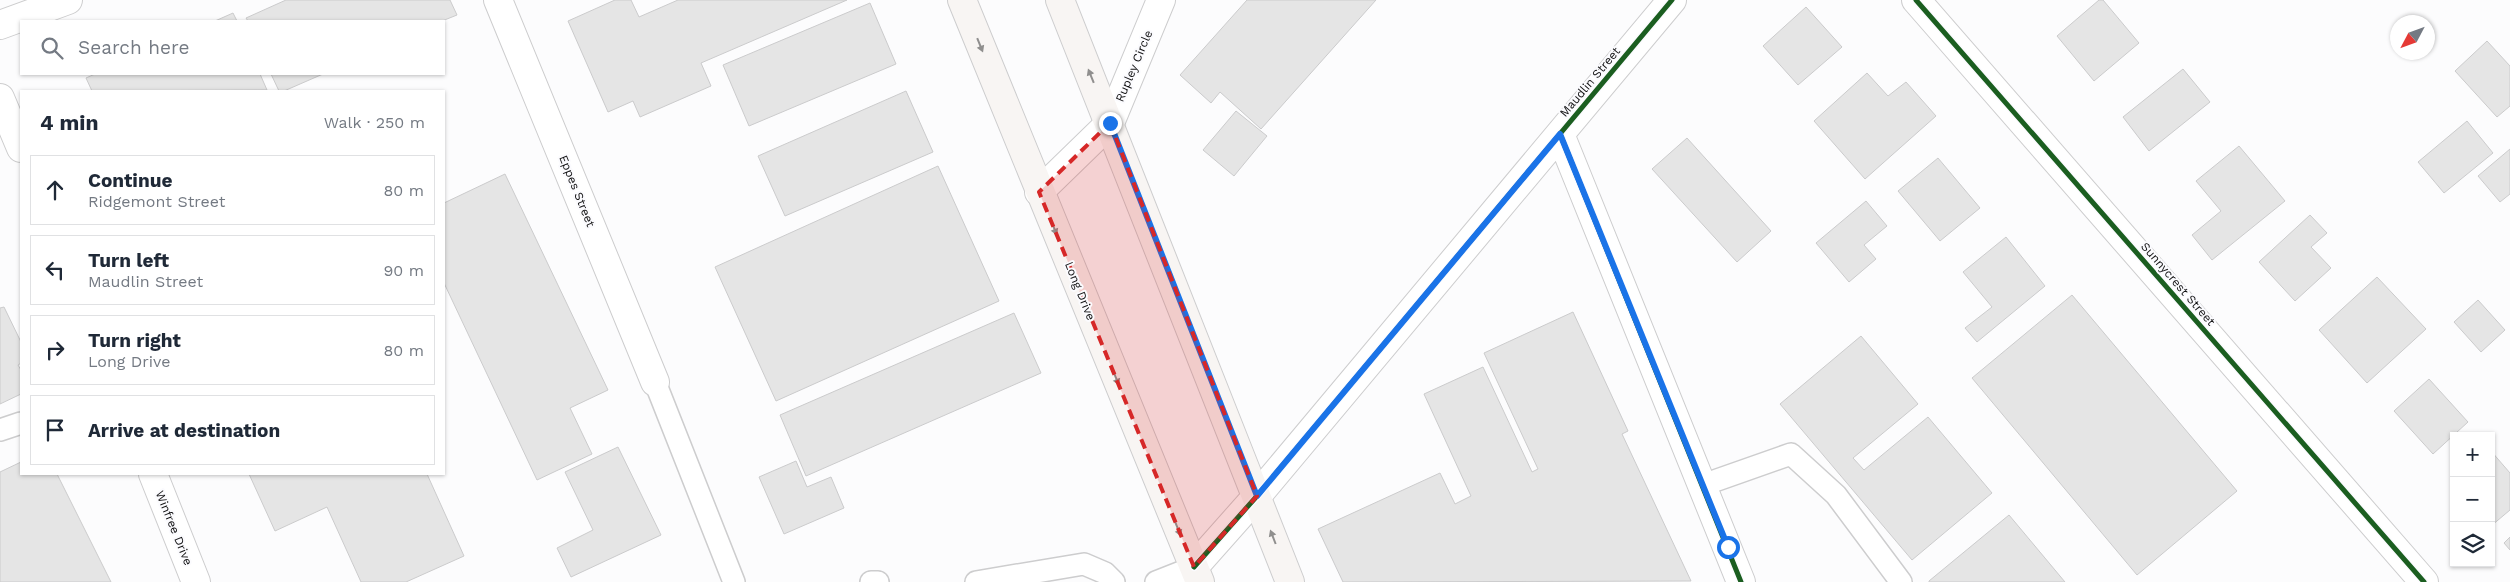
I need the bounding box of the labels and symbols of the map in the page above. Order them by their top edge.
north arrow [2390,15,2435,60]
street label: Rupley Circle [1113,28,1155,104]
one-way arrow [976,38,984,53]
street label: Maudlin Street [1557,44,1623,120]
one-way arrow [1086,69,1094,83]
route end [1099,112,1122,135]
street label: Eppes Street [556,153,598,229]
one-way arrow [1051,221,1059,235]
street label: Sunnycrest Street [2138,239,2218,329]
street label: Long Drive [1062,260,1098,322]
one-way arrow [1113,371,1120,386]
street label: Winfree Drive [153,489,195,567]
one-way arrow [1174,522,1182,537]
one-way arrow [1269,529,1276,544]
route start [1717,536,1740,559]

